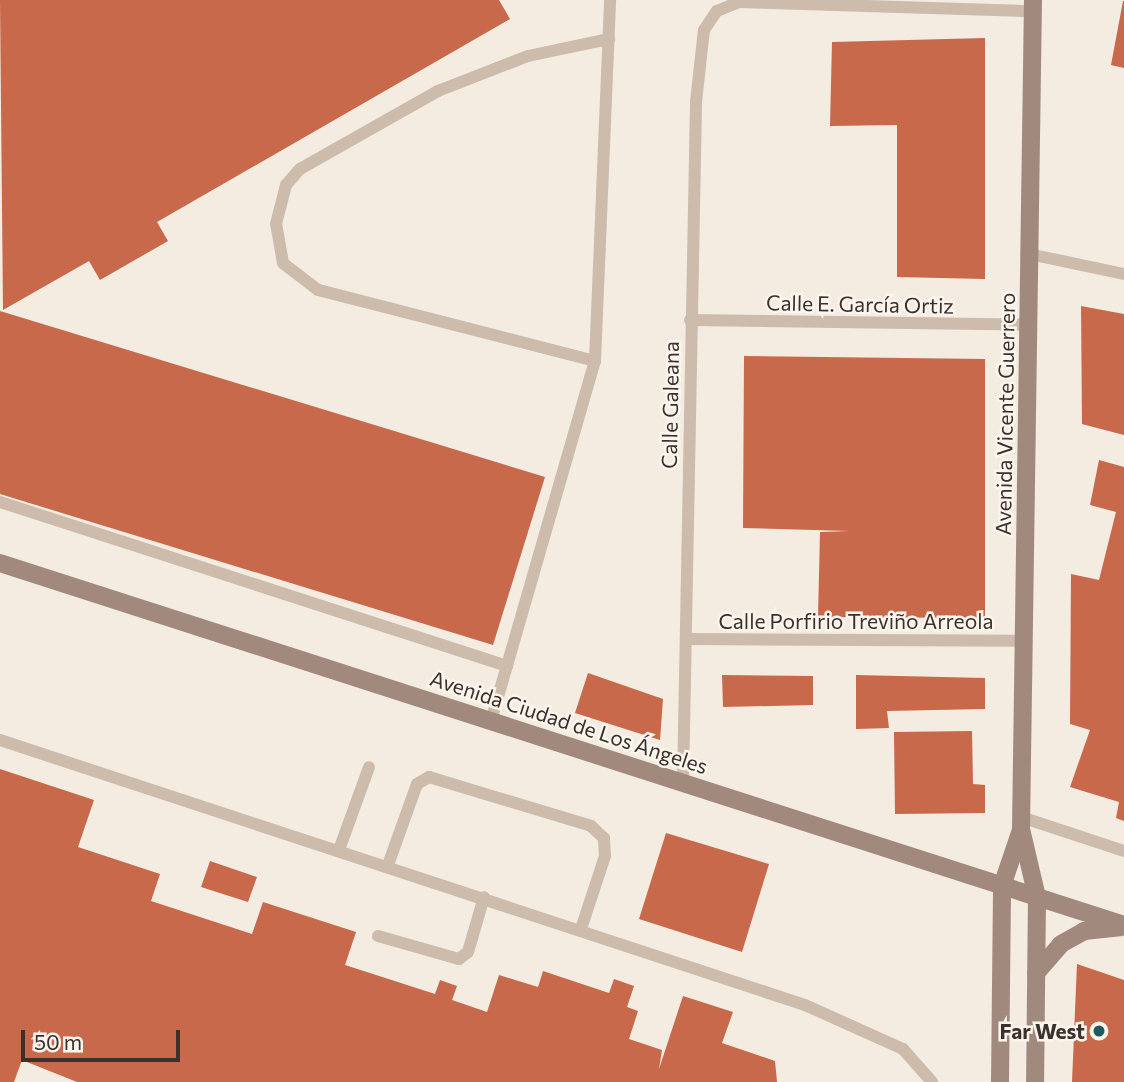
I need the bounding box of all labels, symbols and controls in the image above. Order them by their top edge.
street label: Calle E. García Ortiz [766,290,954,318]
street label: Avenida Vicente Guerrero [990,292,1020,536]
street label: Calle Galeana [656,341,684,469]
street label: Calle Porfirio Treviño Arreola [718,608,994,634]
street label: Avenida Ciudad de Los Ángeles [427,665,711,779]
scale bar [24,1016,184,1060]
place label: Far West [999,1018,1085,1044]
marker: Far West [1091,1023,1107,1039]
text: 50 m [34,1029,82,1054]

